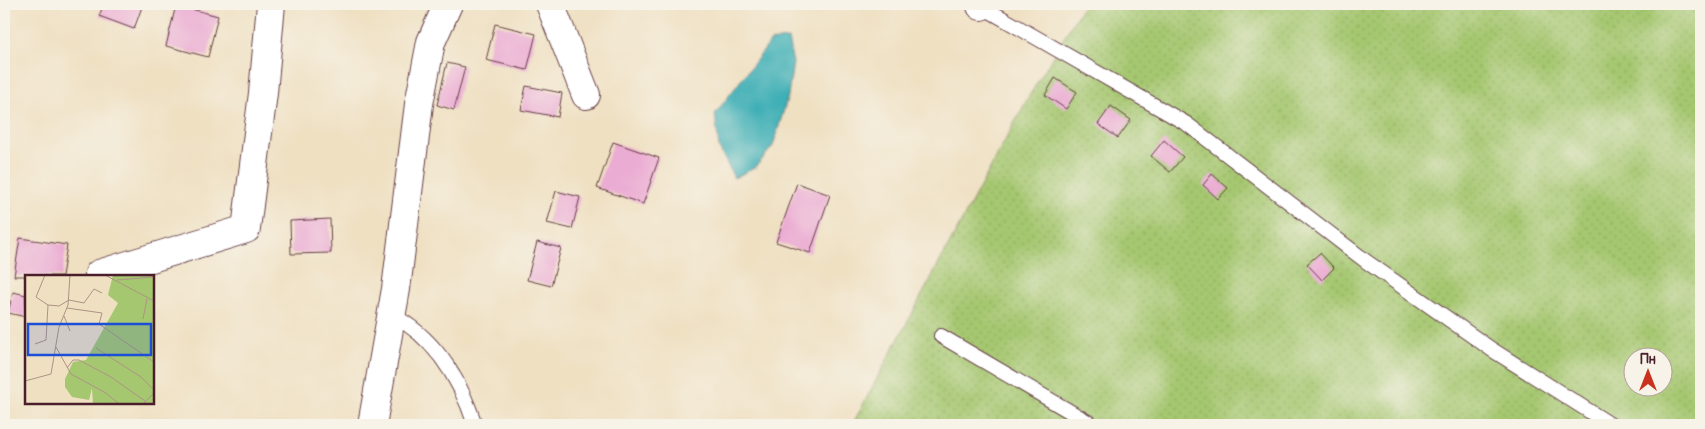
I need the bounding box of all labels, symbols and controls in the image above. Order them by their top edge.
inset map [25,275,154,404]
north arrow [1622,346,1672,396]
text: Пн [1640,351,1656,368]

